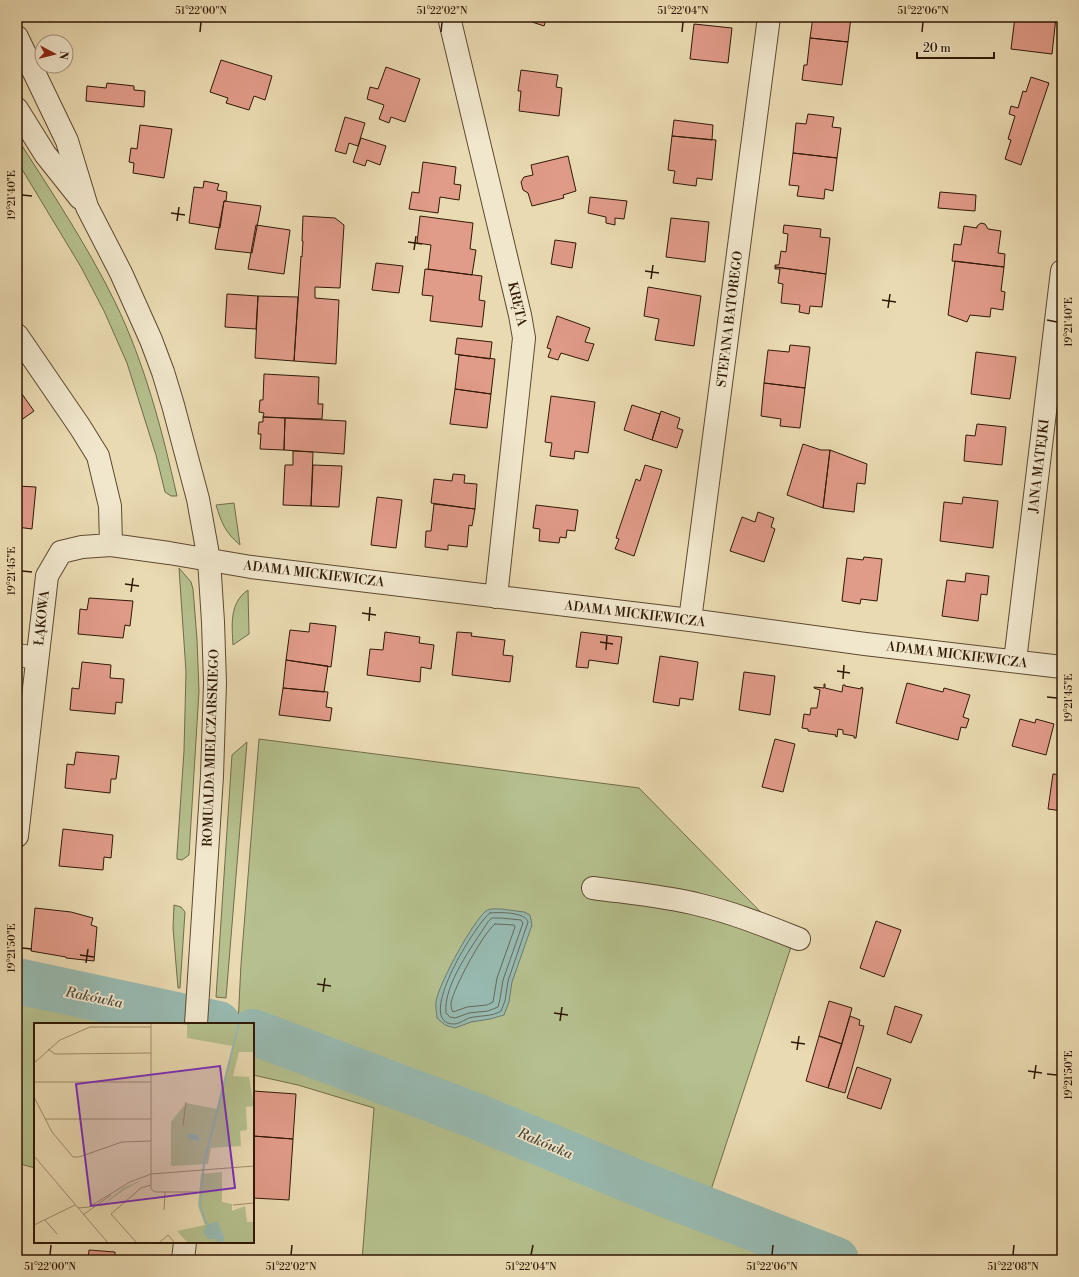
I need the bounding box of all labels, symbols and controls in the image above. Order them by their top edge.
text: 51°22'00"N [175,5,227,17]
text: 51°22'02"N [417,5,468,17]
text: 51°22'04"N [657,5,709,17]
text: 51°22'06"N [897,5,949,17]
north arrow [34,34,74,74]
scale bar [917,34,994,60]
text: 20 m [923,41,951,56]
text: N [55,50,70,61]
text: 19°21'40"E [6,170,18,220]
street label: STEFANA BATOREGO [714,250,746,388]
street label: KRĘTA [504,280,530,329]
text: 19°21'40"E [1063,297,1075,347]
street label: JANA MATEJKI [1025,418,1053,515]
text: 19°21'45"E [6,547,18,595]
street label: ADAMA MICKIEWICZA [242,557,386,591]
street label: ŁĄKOWA [31,588,53,646]
street label: ADAMA MICKIEWICZA [563,597,707,631]
street label: ADAMA MICKIEWICZA [885,638,1029,672]
street label: ROMUALDA MIELCZARSKIEGO [200,649,222,847]
text: 19°21'45"E [1063,674,1075,722]
text: 19°21'50"E [6,923,18,973]
water label: Rakówka [63,983,124,1013]
inset map [34,1023,254,1243]
text: 19°21'50"E [1063,1050,1075,1100]
water label: Rakówka [514,1124,575,1164]
text: 51°22'00"N [24,1261,76,1273]
text: 51°22'02"N [266,1261,317,1273]
text: 51°22'04"N [505,1261,557,1273]
text: 51°22'06"N [746,1261,798,1273]
text: 51°22'08"N [987,1261,1039,1273]

